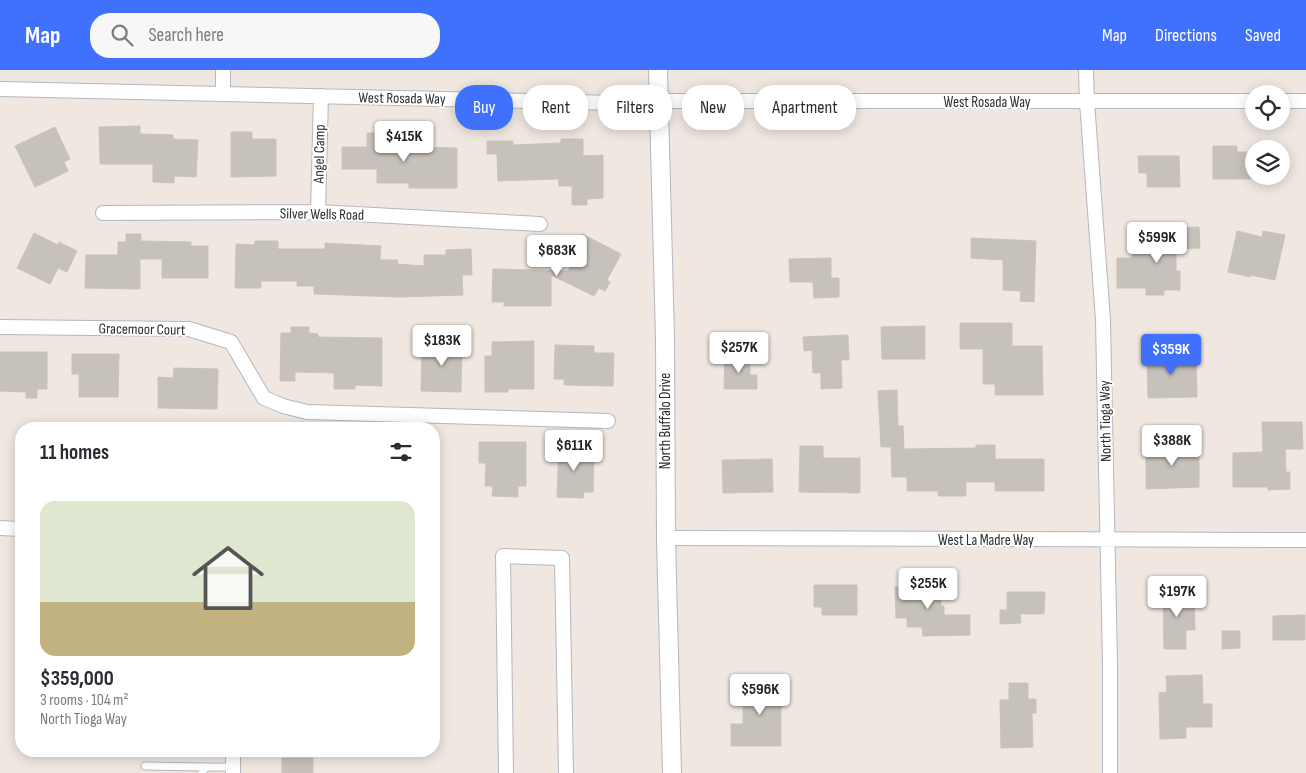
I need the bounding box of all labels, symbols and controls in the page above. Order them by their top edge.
search box [90,13,440,58]
text: Map [25,21,60,50]
icon: search [108,21,136,49]
text: Search here [148,24,224,47]
text: Map [1102,25,1127,46]
text: Directions [1155,25,1217,46]
text: Saved [1245,25,1281,46]
chip: Buy [455,85,513,130]
chip: Rent [523,85,588,130]
chip: Filters [598,85,672,130]
chip: New [682,85,744,130]
chip: Apartment [754,85,856,130]
map controls [1245,85,1290,185]
button: locate [1245,85,1290,130]
street label: West Rosada Way [358,88,446,109]
street label: West Rosada Way [943,93,1031,112]
pin: $415K [369,121,439,163]
street label: Angel Camp [309,124,330,185]
text: $415K [386,127,422,146]
button: layers [1245,140,1290,185]
street label: Silver Wells Road [280,204,364,225]
pin: $599K [1122,222,1192,264]
text: $599K [1138,228,1176,247]
pin: $683K [522,234,592,277]
text: $683K [538,241,576,260]
street label: Gracemoor Court [98,319,186,340]
pin: $183K [407,324,477,367]
text: $183K [423,331,461,350]
pin: $257K [704,332,774,374]
pin: $359K [1136,334,1206,376]
text: $257K [720,338,758,357]
text: $359K [1152,340,1190,359]
street label: North Buffalo Drive [656,373,675,469]
street label: North Tioga Way [1095,380,1116,462]
pin: $388K [1137,424,1207,467]
pin: $611K [539,430,609,472]
text: $388K [1153,431,1191,450]
text: $611K [556,436,592,455]
icon: filters [387,438,415,466]
text: 11 homes [40,440,109,465]
street label: West La Madre Way [938,531,1034,550]
icon: home [183,533,273,623]
pin: $255K [893,568,963,610]
text: $255K [909,574,947,593]
pin: $197K [1142,576,1212,618]
text: $197K [1158,582,1196,601]
text: $359,000 [40,666,114,691]
pin: $596K [725,674,795,716]
text: $596K [741,680,779,699]
text: 3 rooms · 104 m² [40,691,128,710]
text: North Tioga Way [40,710,127,729]

